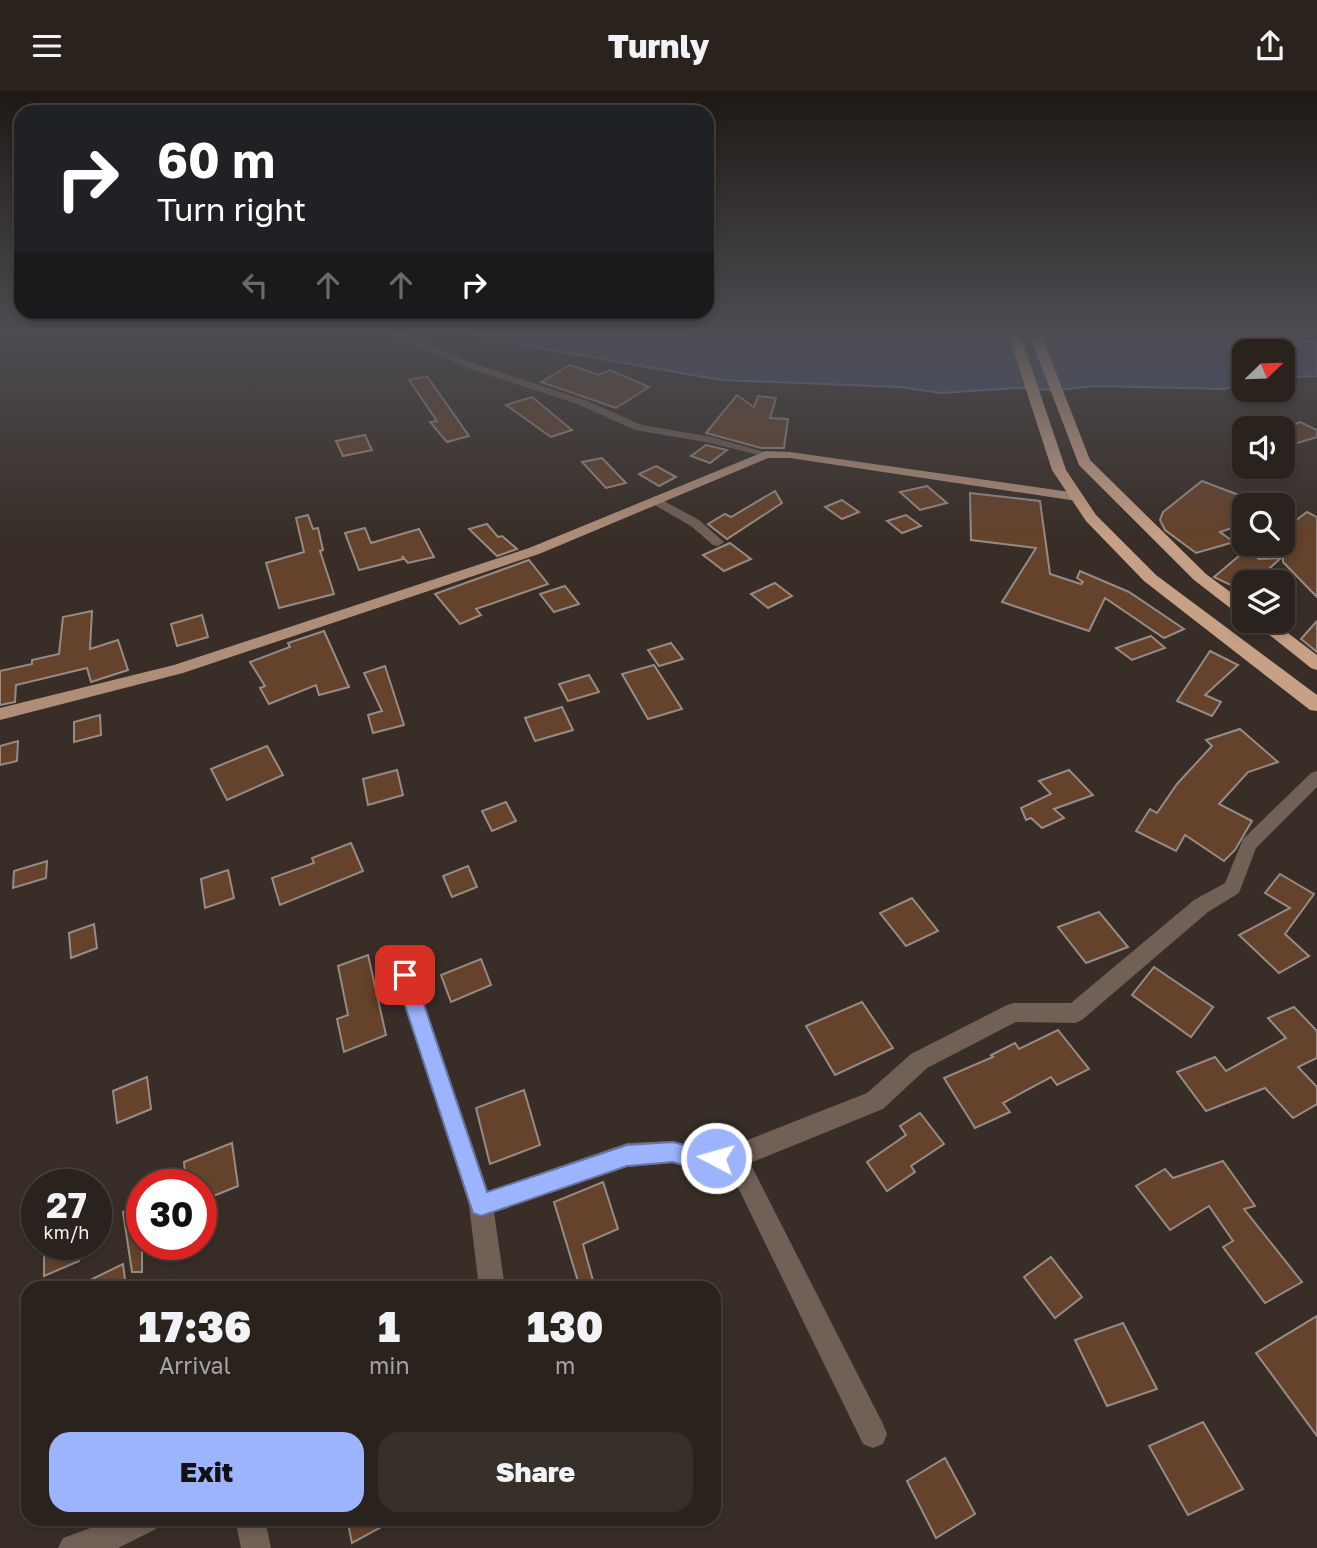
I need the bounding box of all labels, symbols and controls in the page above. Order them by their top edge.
icon: menu [28,27,66,65]
text: Turnly [608,27,709,65]
icon: share [1251,27,1289,65]
text: 60 m [157,130,275,189]
icon: right [42,133,133,224]
text: Turn right [157,190,306,228]
icon: left [236,266,274,304]
icon: ahead [309,266,347,304]
icon: ahead [382,266,420,304]
icon: right [455,266,493,304]
north arrow [1232,339,1295,403]
map controls [1232,339,1295,633]
button: sound [1232,416,1295,479]
button: search [1232,493,1295,556]
button: layers [1232,570,1295,633]
pin [375,945,435,1005]
icon: arrive [386,956,424,994]
position arrow [679,1121,753,1195]
speed limit sign: 30 [126,1169,217,1260]
text: 27 [46,1184,87,1226]
text: km/h [44,1221,89,1243]
text: 17:36 [139,1301,251,1351]
text: 1 [378,1301,400,1351]
text: 130 [527,1301,603,1351]
text: Arrival [159,1351,231,1379]
text: min [369,1351,410,1379]
text: m [555,1351,575,1379]
button: Exit [49,1432,364,1512]
button: Share [378,1432,693,1512]

